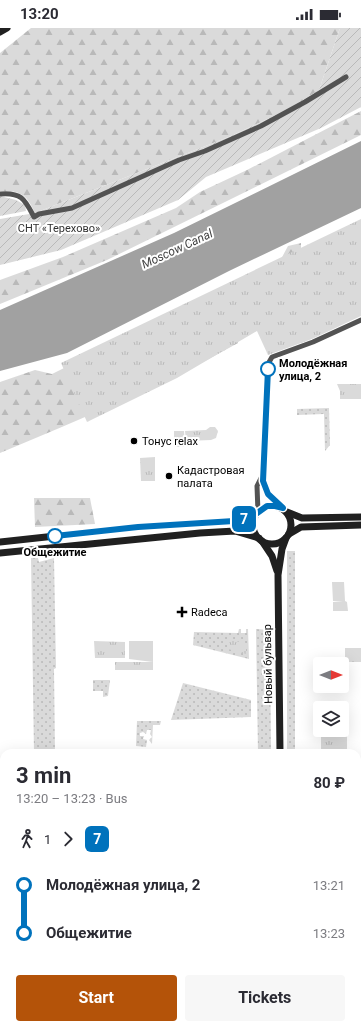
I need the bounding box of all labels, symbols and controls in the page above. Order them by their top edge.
text: 13:20 [20,5,59,23]
park label: СНТ «Терехово» [18,222,100,235]
water label: Moscow Canal [139,226,215,272]
place label: Молодёжная улица, 2 [279,357,347,383]
marker: Молодёжная улица, 2 [260,361,276,377]
place label: Тонус relax [142,435,198,448]
marker: Тонус relax [129,436,139,446]
place label: Кадастровая палата [177,464,244,490]
marker: Кадастровая палата [164,471,174,481]
line badge: 7 [231,506,257,532]
text: 7 [240,511,248,527]
marker: Общежитие [47,528,63,544]
place label: Общежитие [23,546,87,559]
marker: Radeca [176,606,188,618]
place label: Radeca [191,606,228,619]
street label: Новый бульвар [261,624,275,704]
north arrow [313,657,349,693]
map controls [313,657,349,737]
button: layers [313,701,349,737]
text: 3 min [16,763,71,788]
text: 80 ₽ [313,774,345,792]
text: 13:20 – 13:23 · Bus [16,791,128,806]
icon: walk [16,828,38,850]
icon: forward [57,828,79,850]
text: 7 [93,831,101,847]
text: 1 [44,832,51,847]
text: Молодёжная улица, 2 [46,876,200,894]
text: 13:21 [313,878,345,893]
text: Общежитие [46,924,132,942]
text: 13:23 [313,926,345,941]
button: Start [16,975,177,1021]
button: Tickets [185,975,345,1021]

